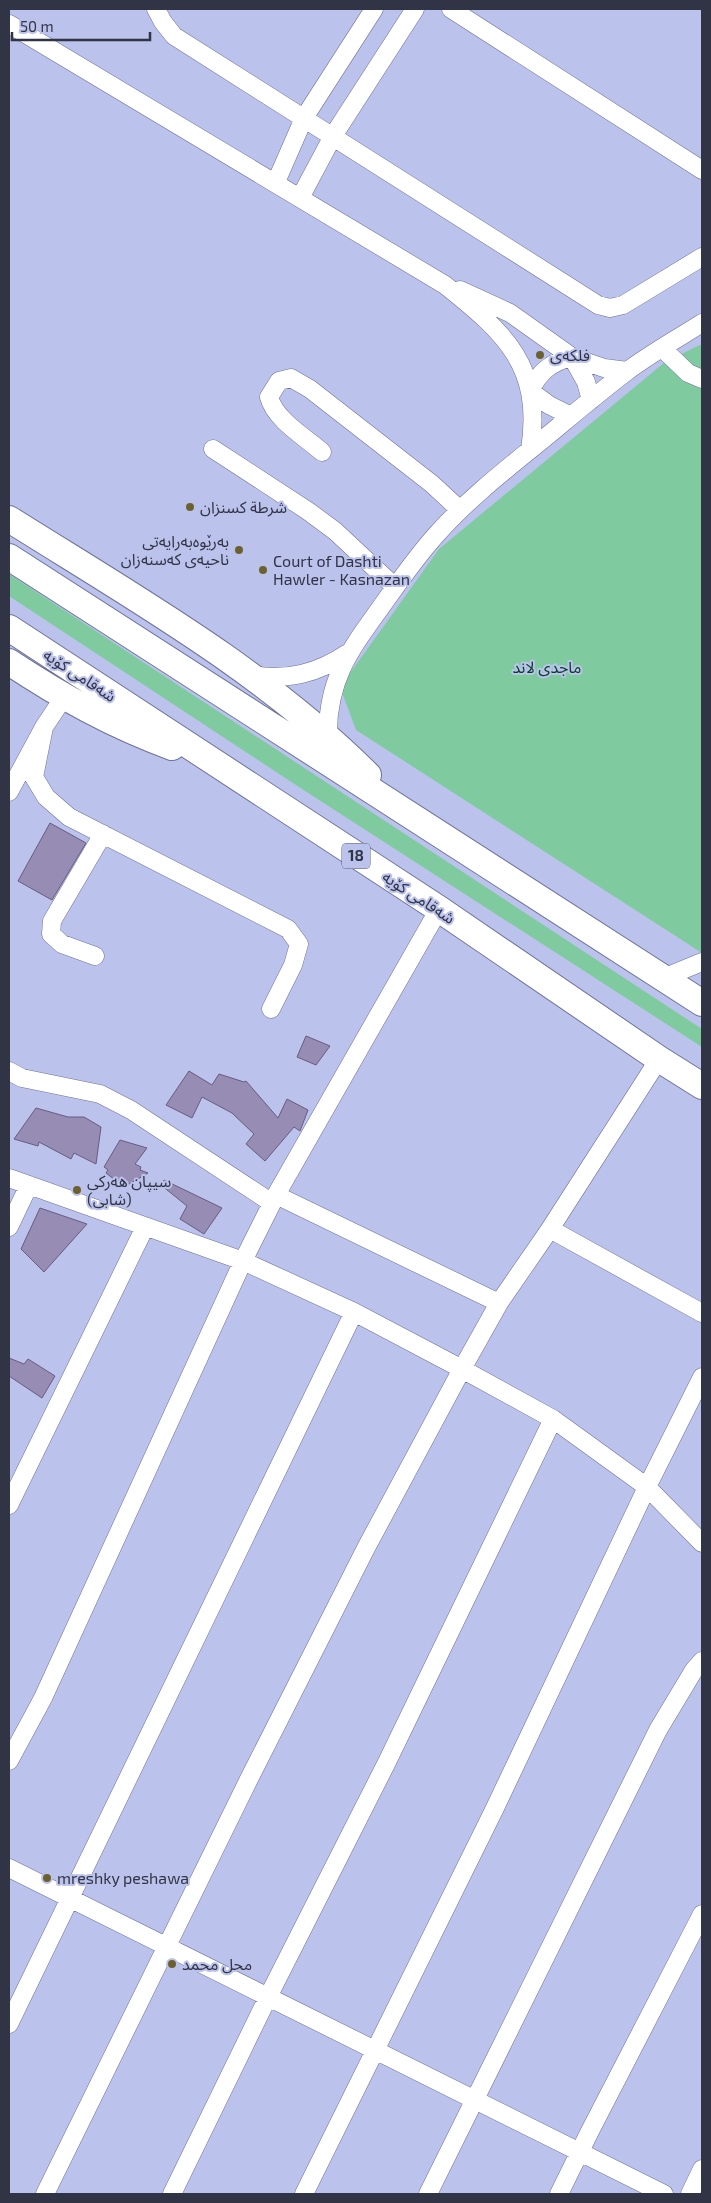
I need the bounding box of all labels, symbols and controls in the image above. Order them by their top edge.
scale bar [12,10,150,42]
text: 50 m [20,17,54,35]
place label: فلکەی [550,345,590,365]
marker: فلکەی [534,349,546,361]
place label: شرطة كسنزان [200,497,287,517]
marker: شرطة كسنزان [184,501,196,513]
place label: بەرێوەبەرایەتی ناحیەی کەسنەزان [121,531,229,569]
marker: بەرێوەبەرایەتی ناحیەی کەسنەزان [233,544,245,556]
place label: Court of Dashti Hawler - Kasnazan [273,551,410,588]
marker: Court of Dashti Hawler - Kasnazan [257,564,269,576]
street label: شەقامی کۆیە [40,644,120,706]
park label: ماجدی لاند [513,657,581,677]
road number: 18 [342,844,370,868]
street label: شەقامی کۆیە [379,866,459,928]
place label: سیپان هەرکی (شابی) [87,1171,171,1209]
marker: سیپان هەرکی (شابی) [71,1184,83,1196]
place label: mreshky peshawa [57,1868,189,1887]
marker: mreshky peshawa [41,1872,53,1884]
place label: محل محمد [182,1954,252,1974]
marker: محل محمد [166,1958,178,1970]

